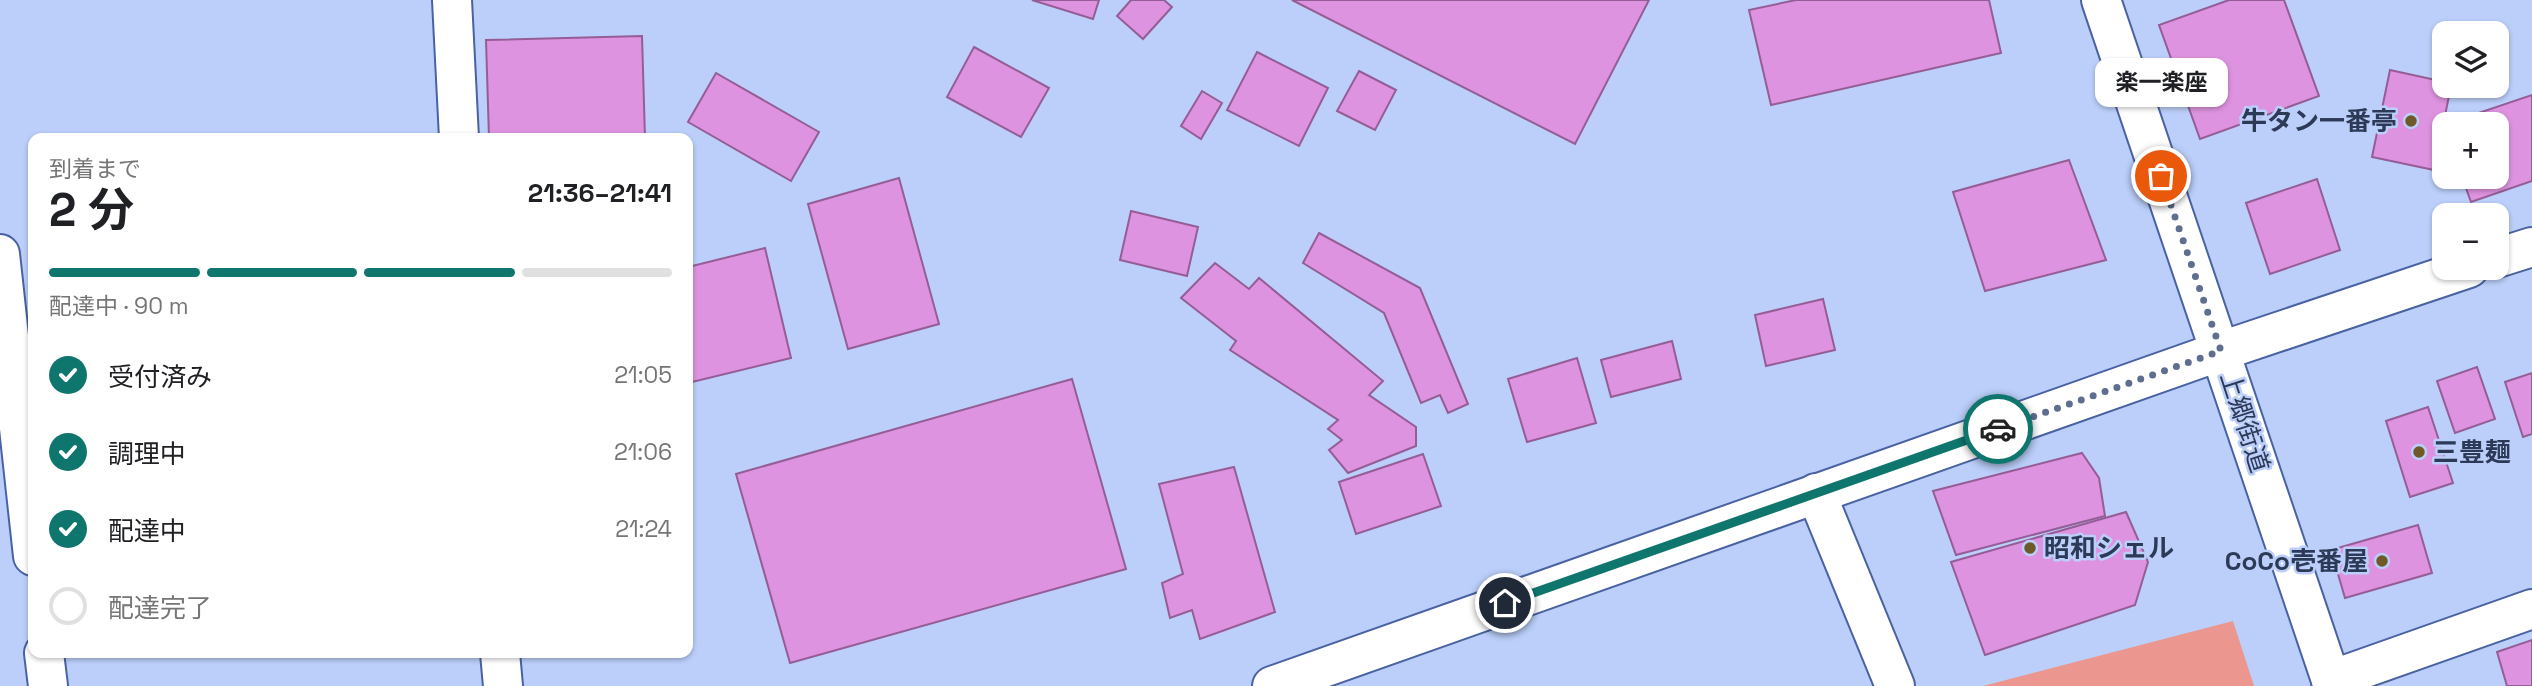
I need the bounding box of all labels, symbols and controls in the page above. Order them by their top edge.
map controls [2432,21,2509,280]
button: layers [2432,21,2509,98]
callout: 楽一楽座 [2094,57,2228,106]
text: 楽一楽座 [2116,67,2208,97]
place label: 牛タン一番亭 [2241,104,2397,138]
button: + [2432,112,2509,189]
marker: 牛タン一番亭 [2403,113,2419,129]
pin [2131,146,2191,206]
text: 到着まで [49,154,141,184]
icon: bag [2142,157,2180,195]
text: 21:36–21:41 [528,176,672,210]
text: 2 分 [49,181,134,239]
button: − [2432,203,2509,280]
text: 配達中 · 90 m [49,291,189,321]
icon: check [49,356,87,394]
text: 受付済み [108,360,212,394]
text: 21:05 [614,360,672,390]
street label: 上郷街道 [2213,367,2277,477]
courier [1963,394,2033,464]
icon: car [1979,410,2017,448]
icon: check [49,433,87,471]
place label: 三豊麺 [2433,435,2511,469]
text: 調理中 [108,437,186,471]
text: 21:06 [614,437,672,467]
marker: 三豊麺 [2411,444,2427,460]
icon: check [49,510,87,548]
text: 配達中 [108,514,186,548]
text: 21:24 [615,514,672,544]
place label: 昭和シェル [2044,531,2174,565]
marker: 昭和シェル [2022,540,2038,556]
place label: CoCo壱番屋 [2225,544,2368,578]
marker: CoCo壱番屋 [2374,553,2390,569]
pin [1475,573,1535,633]
icon: home [1486,584,1524,622]
text: 配達完了 [108,591,212,625]

